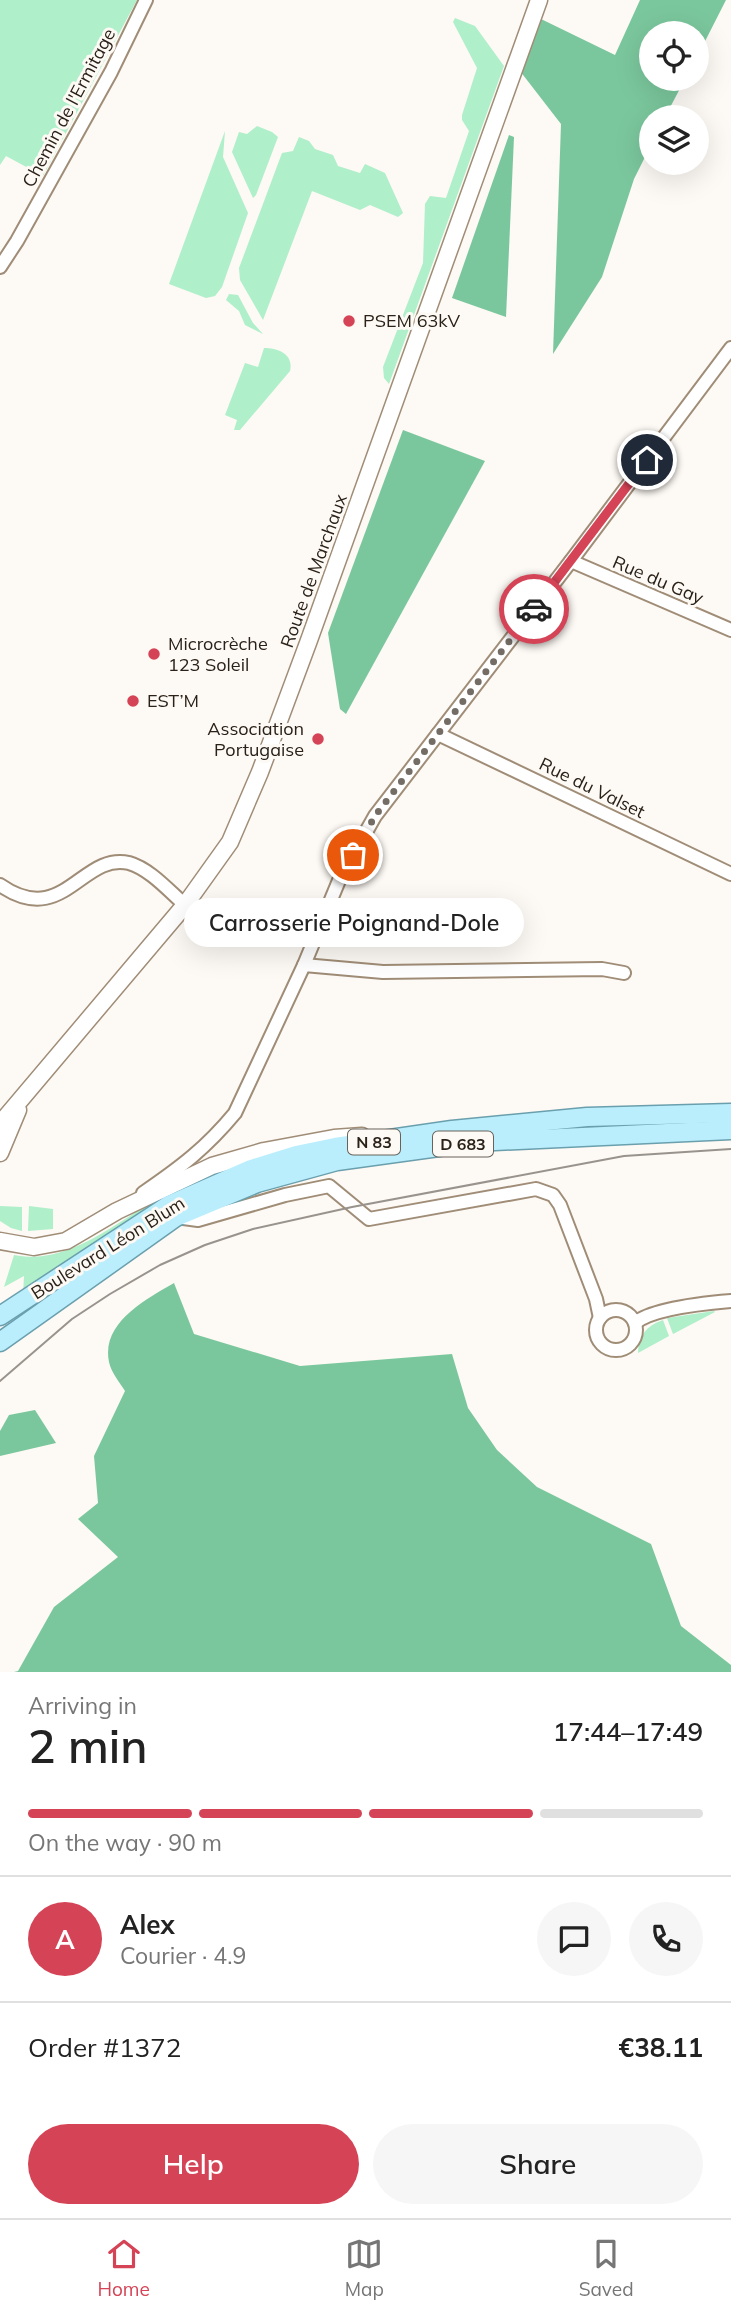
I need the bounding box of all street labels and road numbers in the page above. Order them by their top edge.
street label: Chemin de l'Ermitage [17,24,120,191]
street label: Route de Marchaux [275,491,352,651]
street label: Rue du Gay [609,550,708,609]
street label: Rue du Valset [536,752,649,823]
road number: N 83 [348,1130,400,1154]
road number: D 683 [433,1132,493,1156]
street label: Boulevard Léon Blum [27,1191,189,1304]

